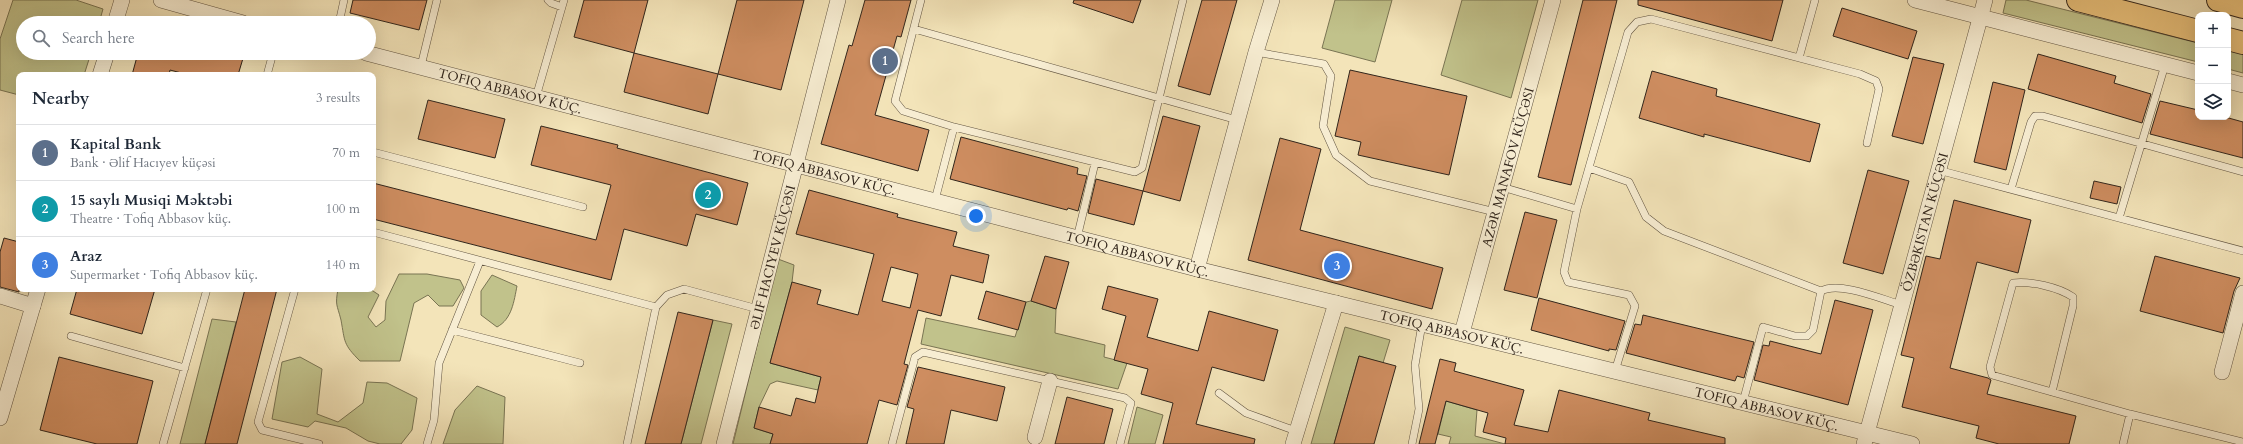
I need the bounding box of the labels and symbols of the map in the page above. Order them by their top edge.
pin: 1 [872,46,898,76]
street label: TOFIQ ABBASOV KÜÇ. [436,64,584,119]
street label: AZƏR MANAFOV KÜÇƏSI [1478,86,1539,249]
street label: TOFIQ ABBASOV KÜÇ. [750,146,897,200]
street label: ÖZBƏKISTAN KÜÇƏSI [1898,151,1953,294]
pin: 2 [695,180,721,210]
street label: ƏLIF HACIYEV KÜÇƏSI [746,183,800,331]
your location [966,206,986,226]
street label: TOFIQ ABBASOV KÜÇ. [1063,227,1211,282]
pin: 3 [1324,251,1350,281]
street label: TOFIQ ABBASOV KÜÇ. [1378,306,1526,359]
street label: TOFIQ ABBASOV KÜÇ. [1692,383,1840,436]

